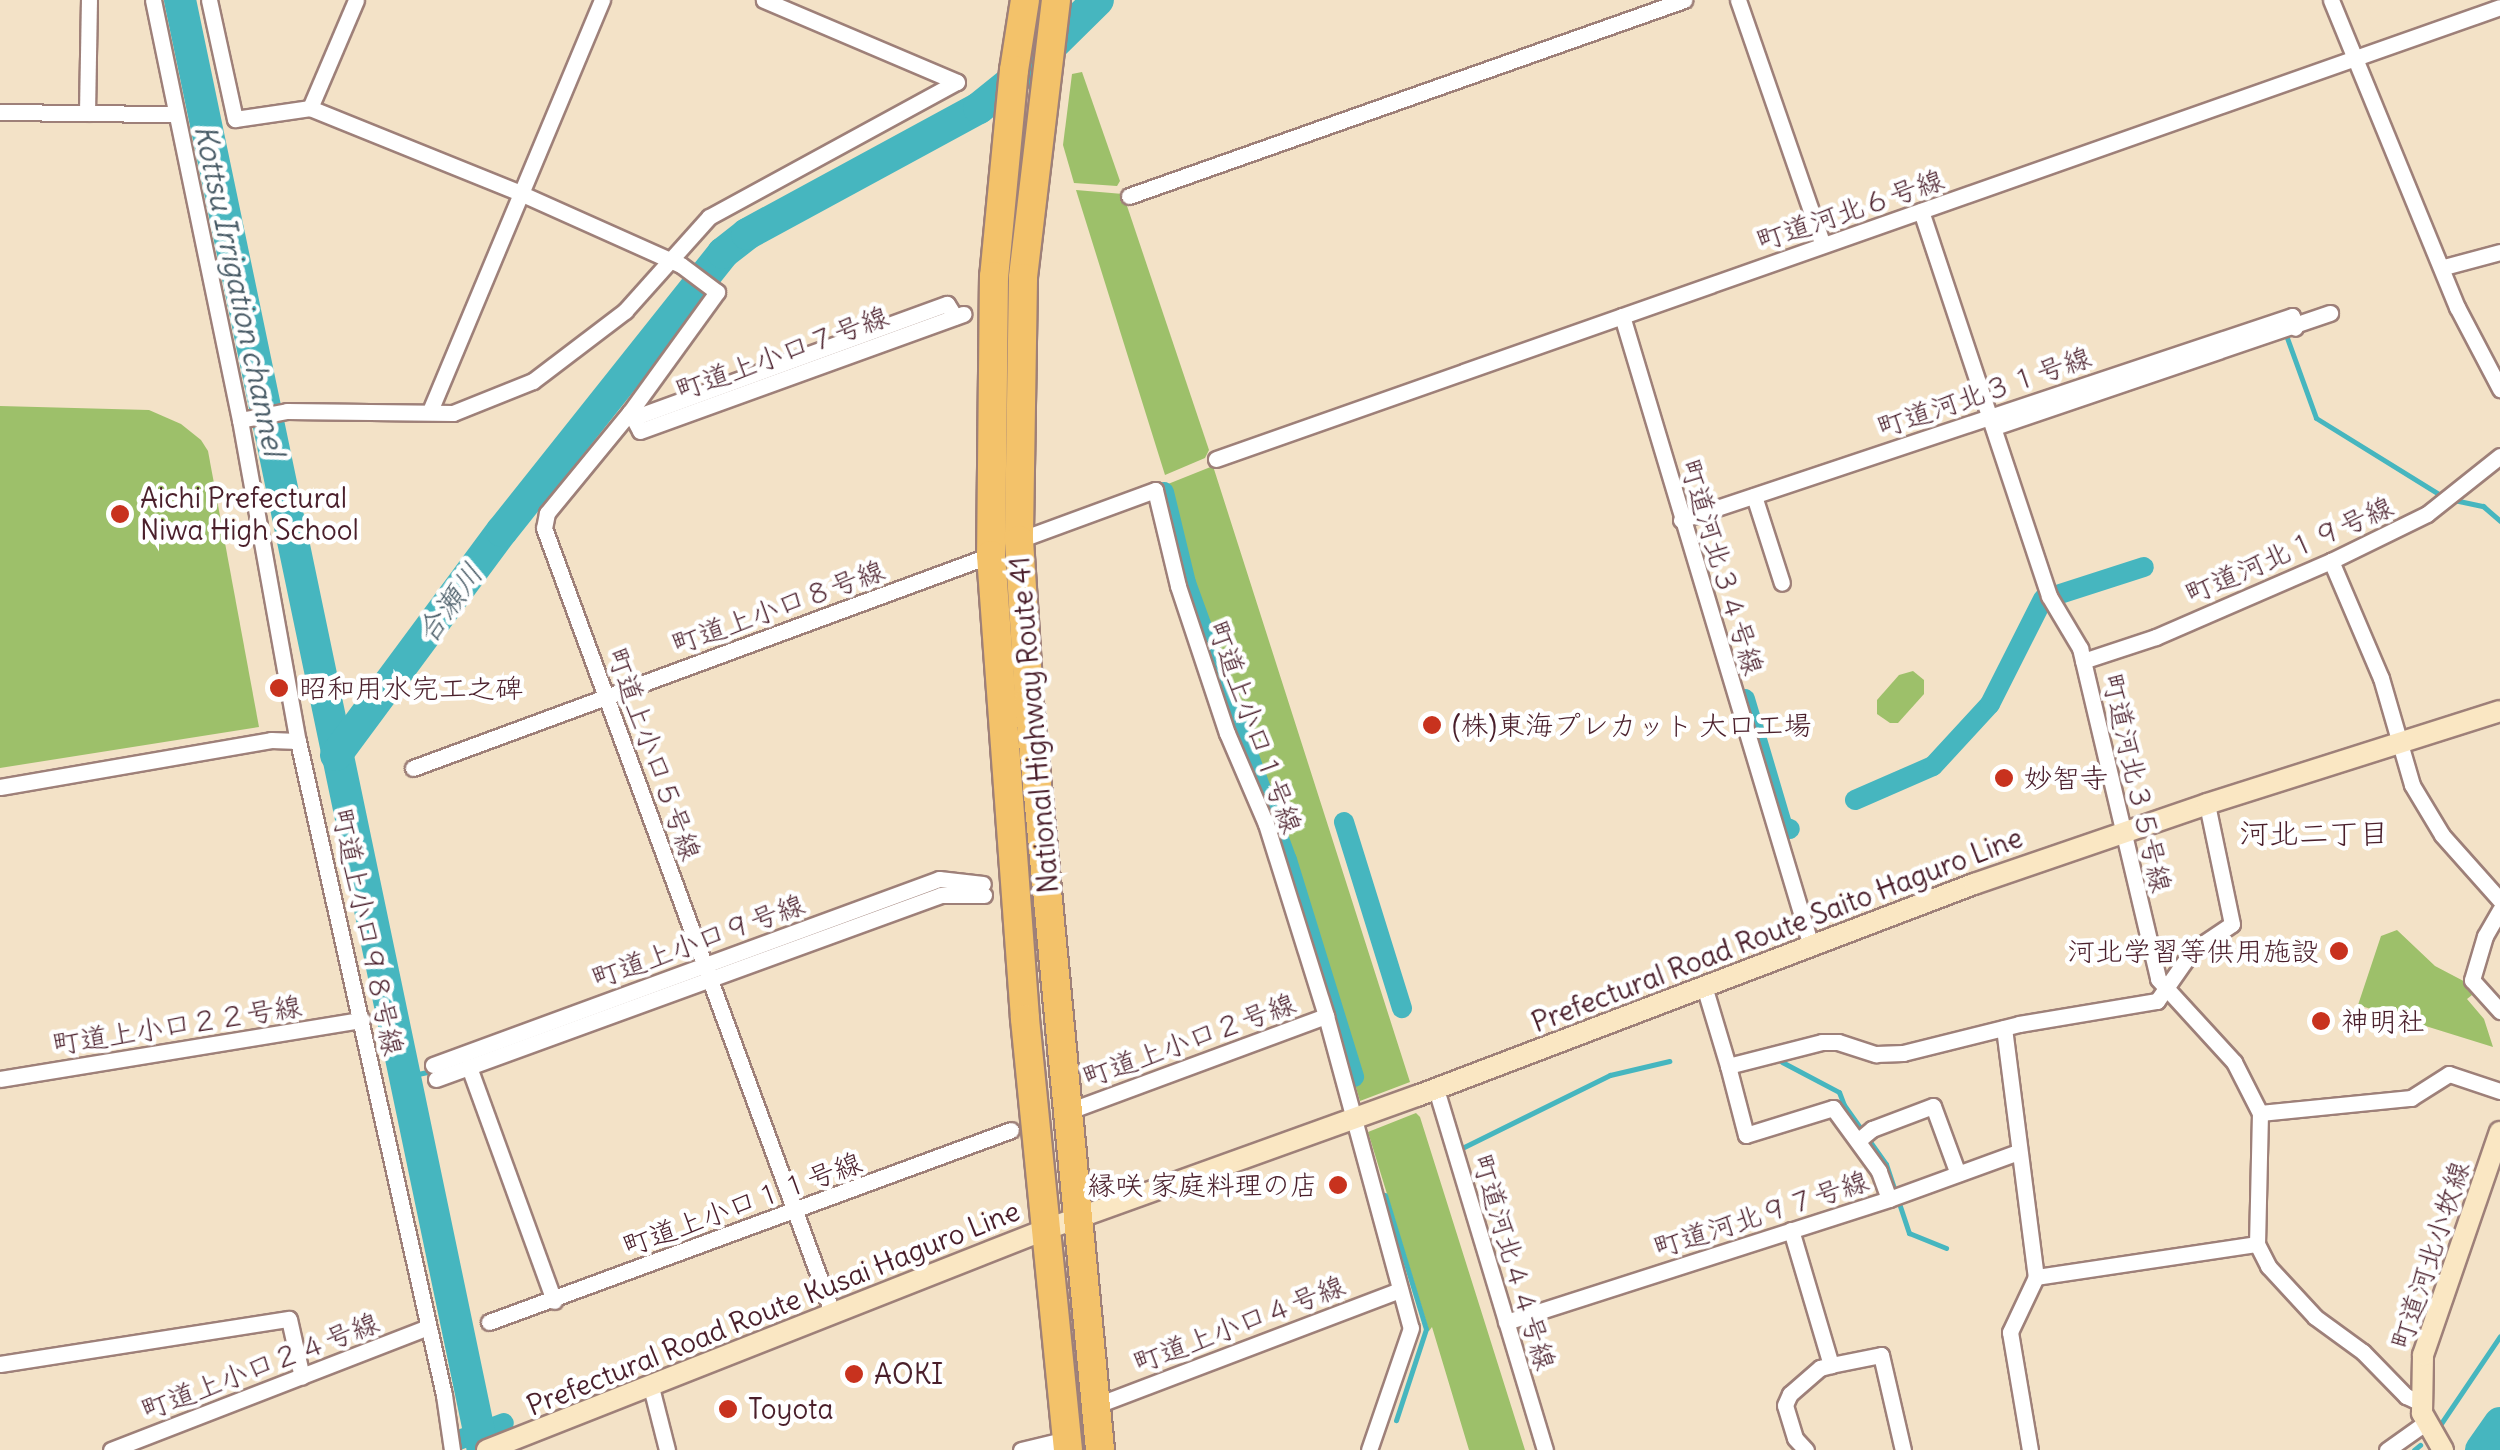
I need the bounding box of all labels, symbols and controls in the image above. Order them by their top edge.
water label: Kottsu Irrigation channel [187,122,293,458]
street label: 町道河北６号線 [1752,162,1948,258]
street label: 町道上小口７号線 [671,299,893,407]
street label: 町道河北３１号線 [1873,340,2095,444]
street label: 町道河北３４号線 [1673,455,1771,679]
place label: Aichi Prefectural Niwa High School [140,481,359,547]
street label: 町道河北１９号線 [2180,489,2398,611]
marker: Aichi Prefectural Niwa High School [109,503,131,525]
street label: 町道上小口８号線 [667,553,889,661]
street label: National Highway Route 41 [1003,555,1065,895]
water label: 合瀬川 [408,556,490,650]
street label: 町道上小口１号線 [1201,616,1309,838]
street label: 町道上小口５号線 [600,643,708,865]
street label: 町道河北３５号線 [2095,670,2179,896]
place label: 昭和用水完工之碑 [299,671,523,705]
marker: 昭和用水完工之碑 [268,677,290,699]
place label: (株)東海プレカット 大口工場 [1452,708,1812,742]
marker: (株)東海プレカット 大口工場 [1421,714,1443,736]
place label: 妙智寺 [2024,761,2108,795]
marker: 妙智寺 [1993,767,2015,789]
street label: 町道上小口９８号線 [325,805,411,1059]
district label: 河北二丁目 [2239,815,2389,851]
street label: Prefectural Road Route Saito Haguro Line [1527,821,2027,1039]
street label: 町道上小口９号線 [587,887,809,995]
place label: 河北学習等供用施設 [2067,934,2319,968]
marker: 河北学習等供用施設 [2328,940,2350,962]
street label: 町道上小口２号線 [1078,986,1300,1094]
street label: 町道上小口２２号線 [50,989,304,1061]
place label: 神明社 [2341,1004,2425,1038]
marker: 神明社 [2310,1010,2332,1032]
street label: 町道上小口１１号線 [618,1145,866,1263]
street label: 町道河北４４号線 [1465,1150,1563,1374]
street label: 町道河北小牧線 [2384,1157,2476,1353]
street label: 町道河北９７号線 [1649,1163,1873,1265]
place label: 縁咲 家庭料理の店 [1087,1168,1318,1202]
marker: 縁咲 家庭料理の店 [1327,1174,1349,1196]
street label: Prefectural Road Route Kusai Haguro Line [522,1193,1024,1423]
street label: 町道上小口４号線 [1128,1268,1350,1380]
street label: 町道上小口２４号線 [136,1305,384,1427]
place label: AOKI [874,1357,943,1391]
marker: AOKI [843,1363,865,1385]
place label: Toyota [748,1392,833,1426]
marker: Toyota [717,1398,739,1420]

